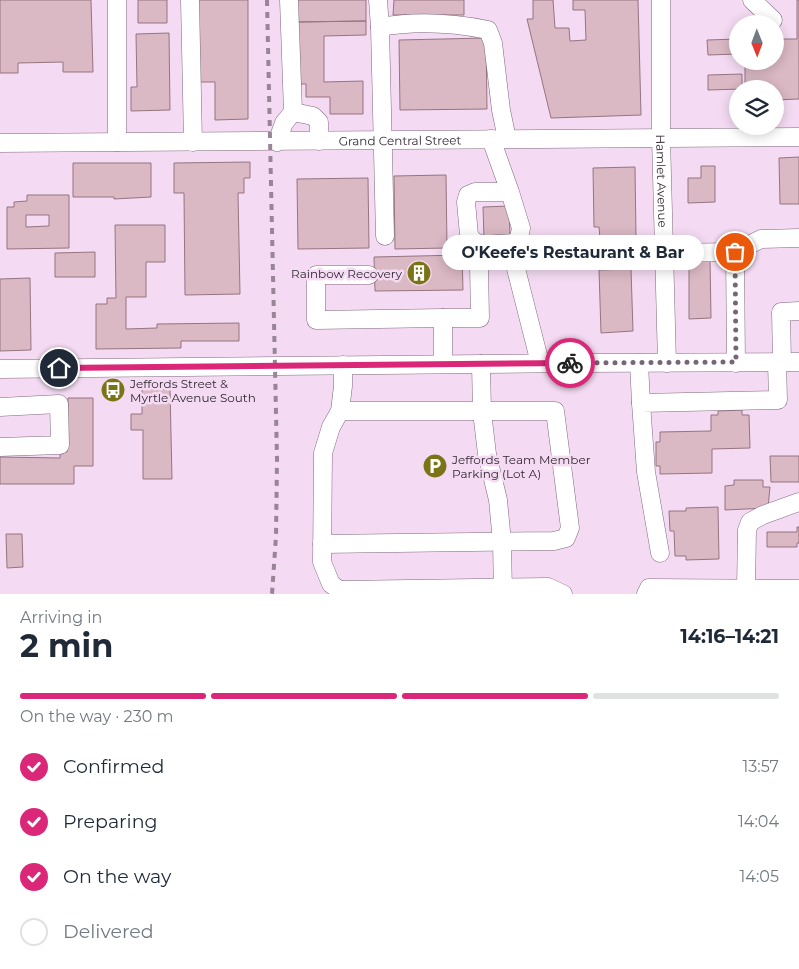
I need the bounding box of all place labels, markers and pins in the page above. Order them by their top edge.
pin [714,231,756,273]
callout: O'Keefe's Restaurant & Bar [442,234,705,270]
building icon: Rainbow Recovery [406,260,432,286]
place label: Rainbow Recovery [291,266,402,281]
pin [38,347,80,389]
place label: Jeffords Street & Myrtle Avenue South [129,376,256,405]
bus stop icon: Jeffords Street & Myrtle Avenue South [100,377,126,403]
place label: Jeffords Team Member Parking (Lot A) [451,452,591,481]
parking icon: Jeffords Team Member Parking (Lot A) [422,453,448,479]

